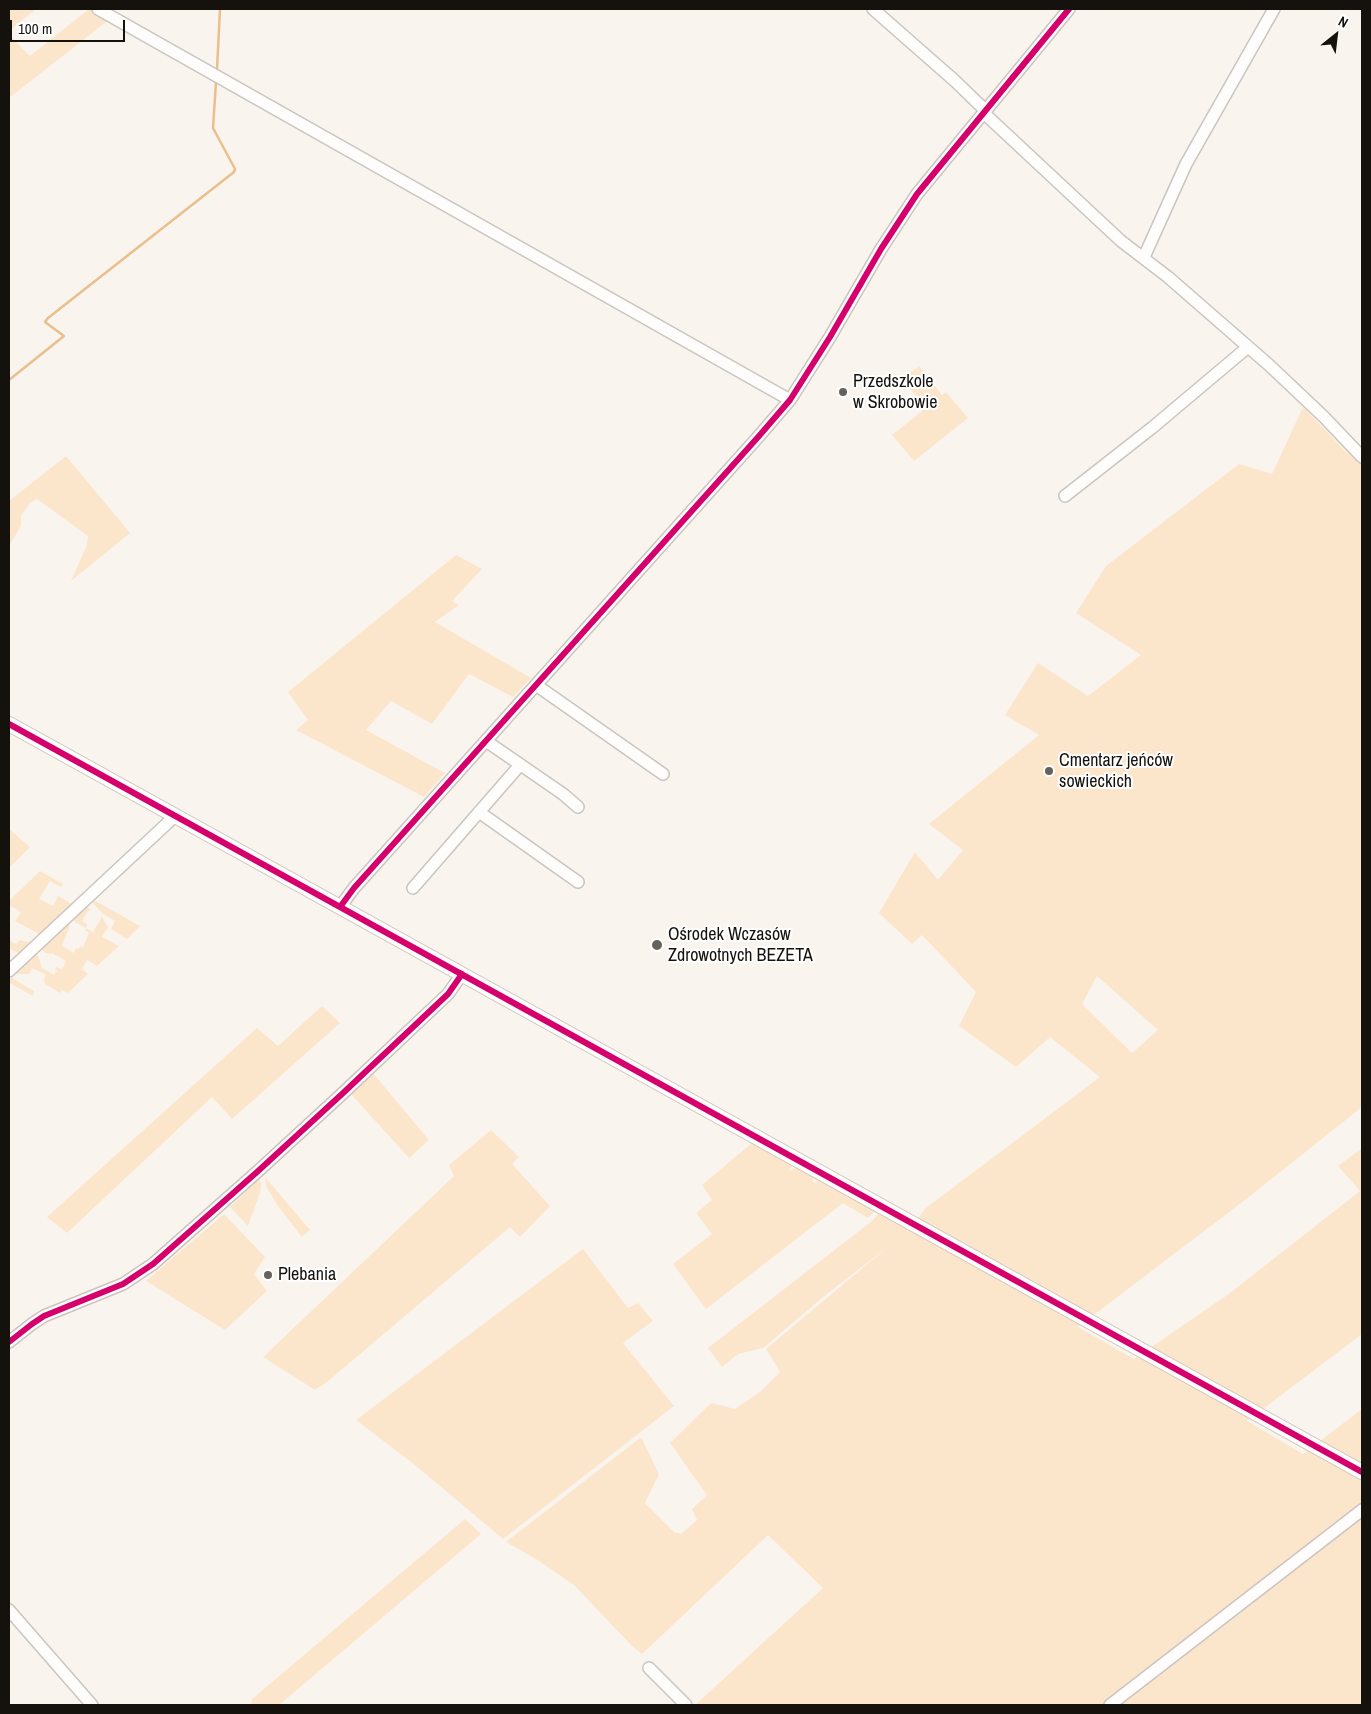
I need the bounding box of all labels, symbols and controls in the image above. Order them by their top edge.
scale bar [12,10,128,42]
north arrow [1311,10,1361,60]
text: N [1335,12,1351,32]
text: 100 m [18,18,52,39]
place label: Przedszkole w Skrobowie [853,371,937,414]
marker: Przedszkole w Skrobowie [837,386,849,398]
place label: Cmentarz jeńców sowieckich [1059,750,1173,792]
marker: Cmentarz jeńców sowieckich [1043,765,1055,777]
place label: Ośrodek Wczasów Zdrowotnych BEZETA [668,924,813,966]
marker: Ośrodek Wczasów Zdrowotnych BEZETA [650,938,664,952]
place label: Plebania [278,1264,336,1286]
marker: Plebania [262,1269,274,1281]

